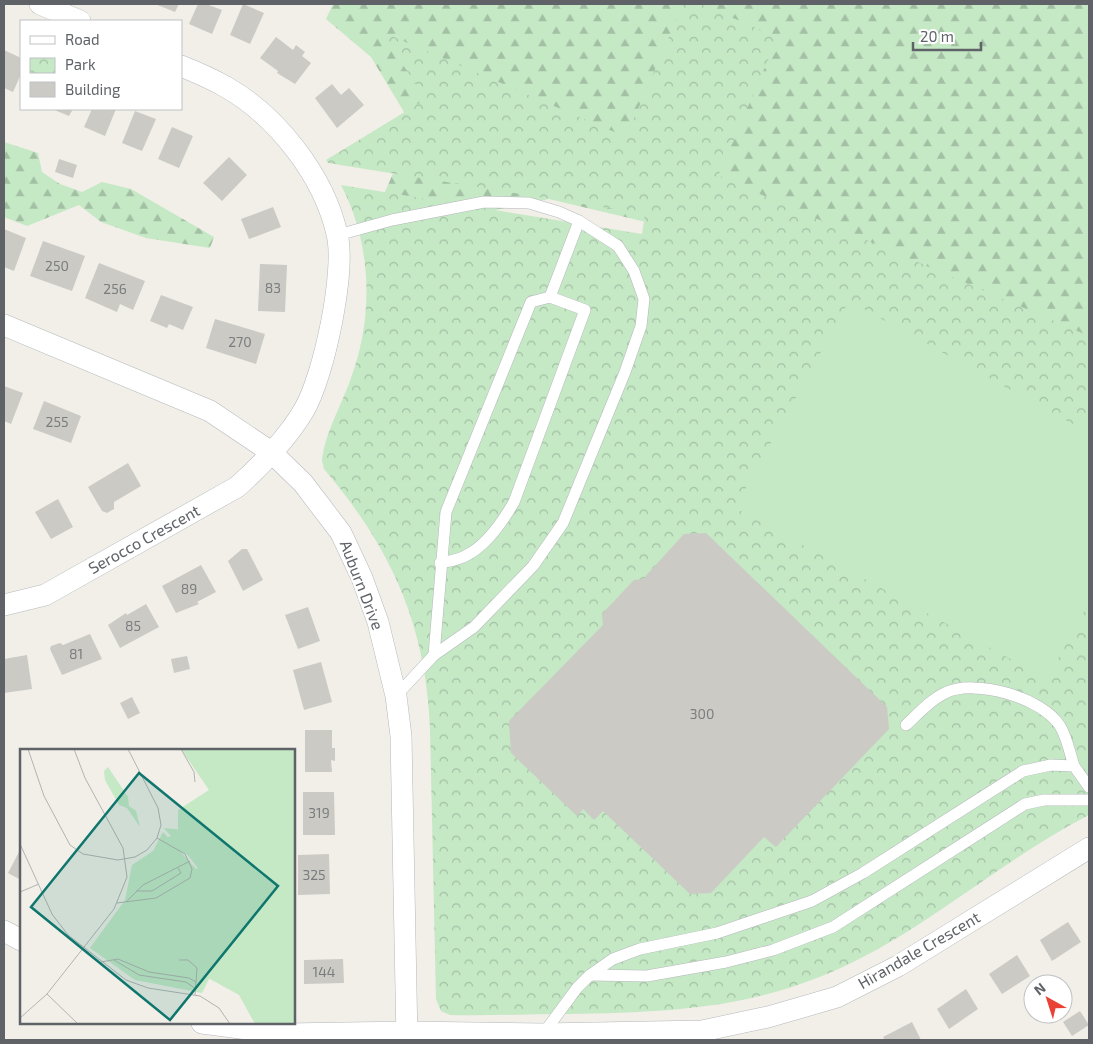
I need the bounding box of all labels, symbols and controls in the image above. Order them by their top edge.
legend [20,20,182,110]
scale bar [913,20,980,52]
text: 20 m [920,27,954,45]
text: Road [65,30,100,48]
text: Park [65,55,96,73]
text: Building [65,80,121,98]
house number: 250 [45,257,69,274]
house number: 83 [265,279,281,296]
house number: 256 [103,280,127,297]
house number: 270 [228,333,252,350]
house number: 255 [46,413,68,430]
street label: Serocco Crescent [85,500,203,577]
street label: Auburn Drive [337,537,388,632]
house number: 89 [181,580,197,597]
house number: 85 [125,617,141,634]
house number: 81 [69,645,83,662]
house number: 300 [690,705,714,722]
inset map [20,749,295,1024]
house number: 319 [308,804,330,821]
house number: 325 [302,866,326,883]
street label: Hirandale Crescent [854,907,983,992]
house number: 144 [313,963,335,980]
north arrow [1023,974,1073,1024]
text: N [1030,979,1049,998]

